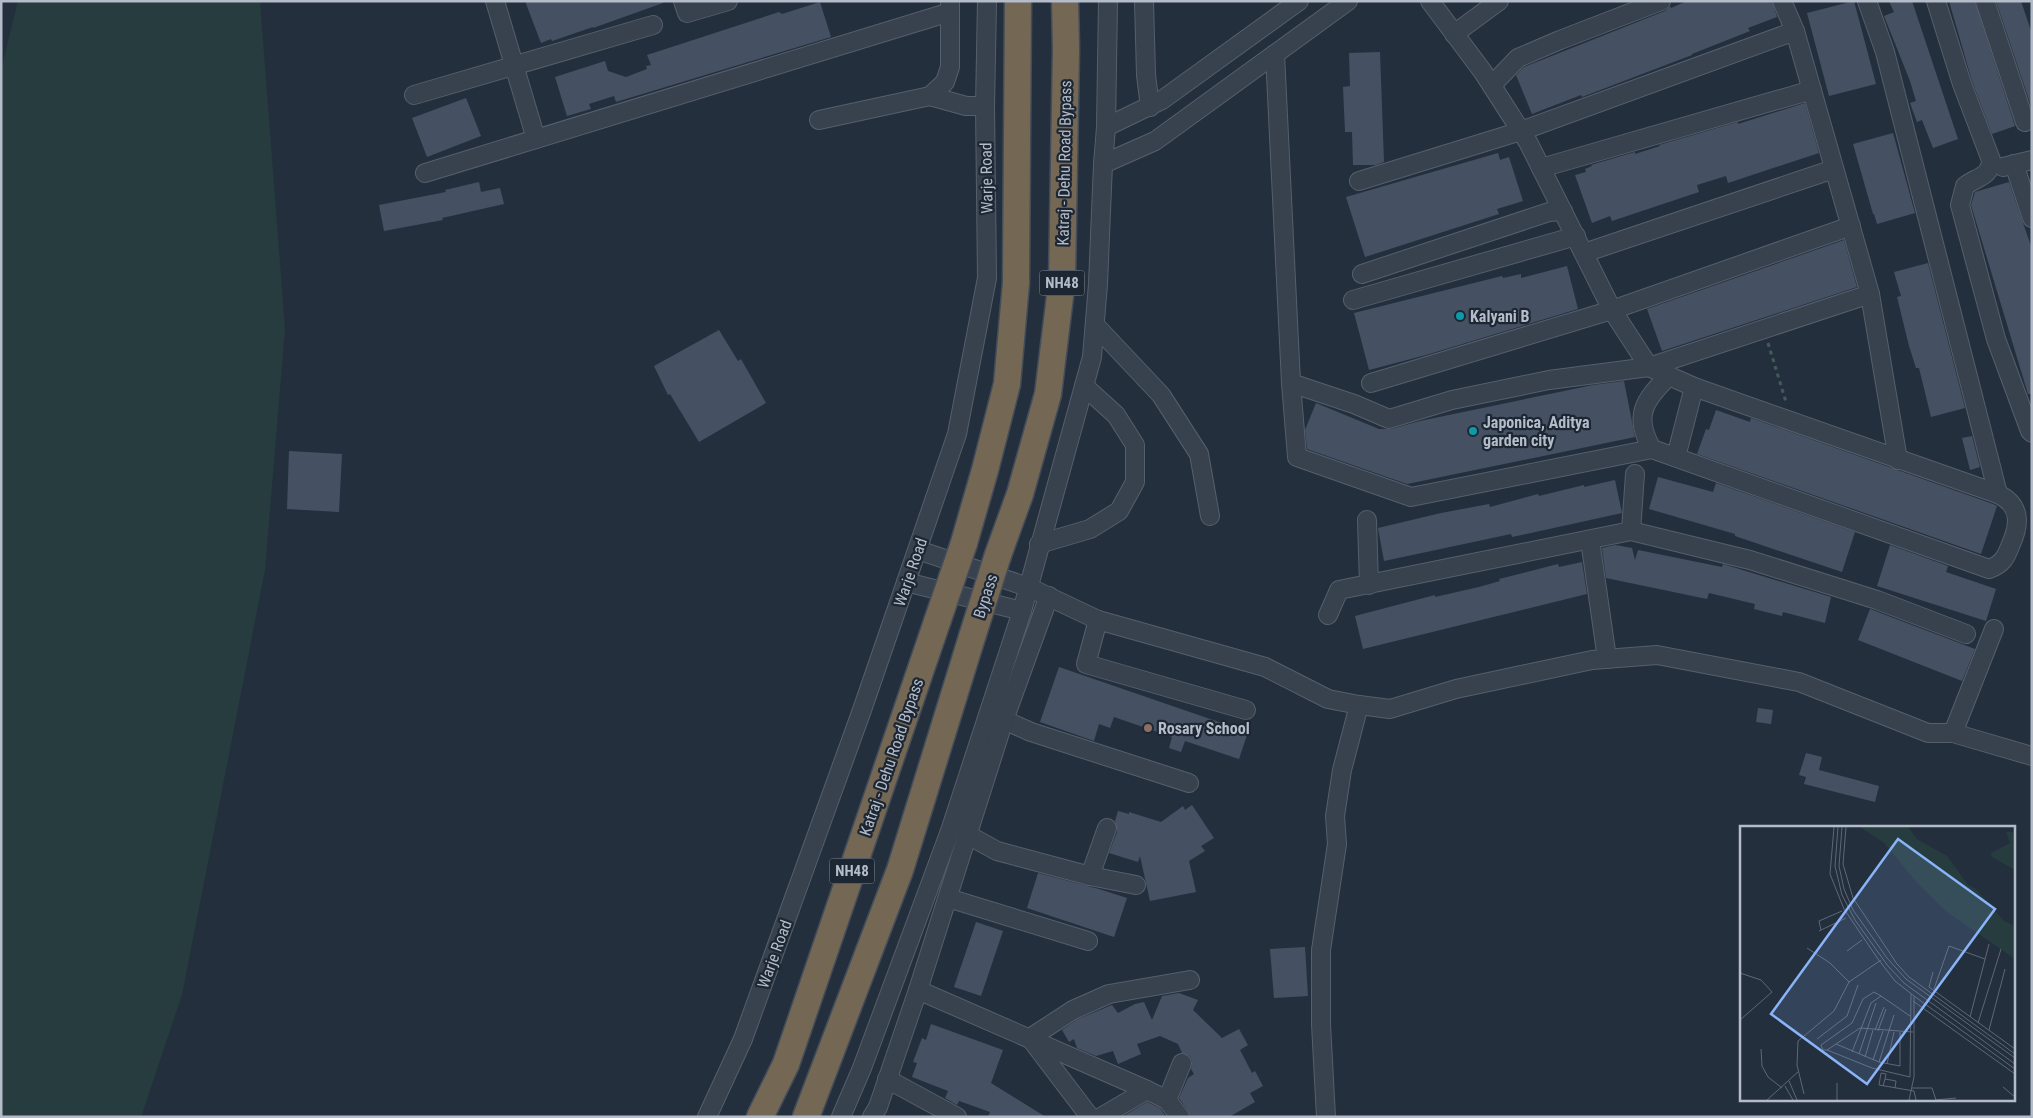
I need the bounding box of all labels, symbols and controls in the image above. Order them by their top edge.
street label: Katraj - Dehu Road Bypass [1054,80,1075,246]
street label: Warje Road [976,142,997,214]
road number: NH48 [1040,270,1084,296]
place label: Kalyani B [1470,307,1530,326]
marker: Kalyani B [1454,310,1466,322]
place label: Japonica, Aditya garden city [1483,413,1590,450]
marker: Japonica, Aditya garden city [1467,425,1479,437]
street label: Warje Road [890,535,931,609]
street label: Bypass [969,572,1002,621]
street label: Katraj - Dehu Road Bypass [856,676,927,838]
place label: Rosary School [1158,719,1250,738]
marker: Rosary School [1142,722,1154,734]
inset map [1740,826,2016,1100]
road number: NH48 [830,858,874,884]
street label: Warje Road [753,917,796,991]

